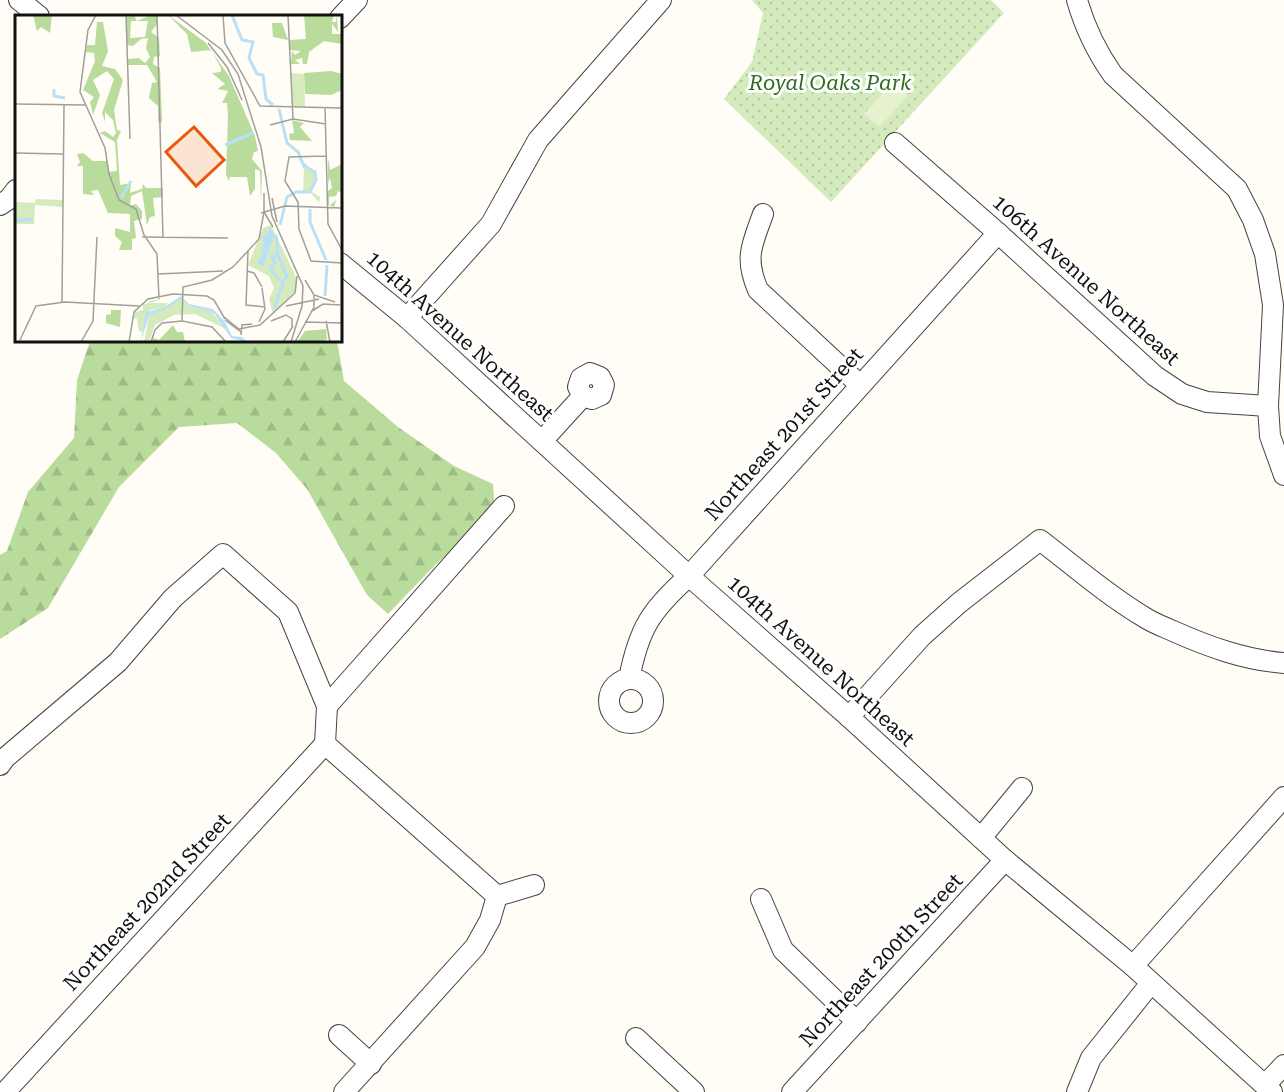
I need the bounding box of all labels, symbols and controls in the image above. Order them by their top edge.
inset map [15,15,342,342]
park label: Royal Oaks Park [748,71,912,95]
street label: 106th Avenue Northeast [988,190,1184,370]
street label: 104th Avenue Northeast [362,246,558,426]
street label: Northeast 201st Street [700,342,868,525]
street label: 104th Avenue Northeast [723,571,919,751]
street label: Northeast 202nd Street [59,808,236,996]
street label: Northeast 200th Street [794,868,968,1052]

